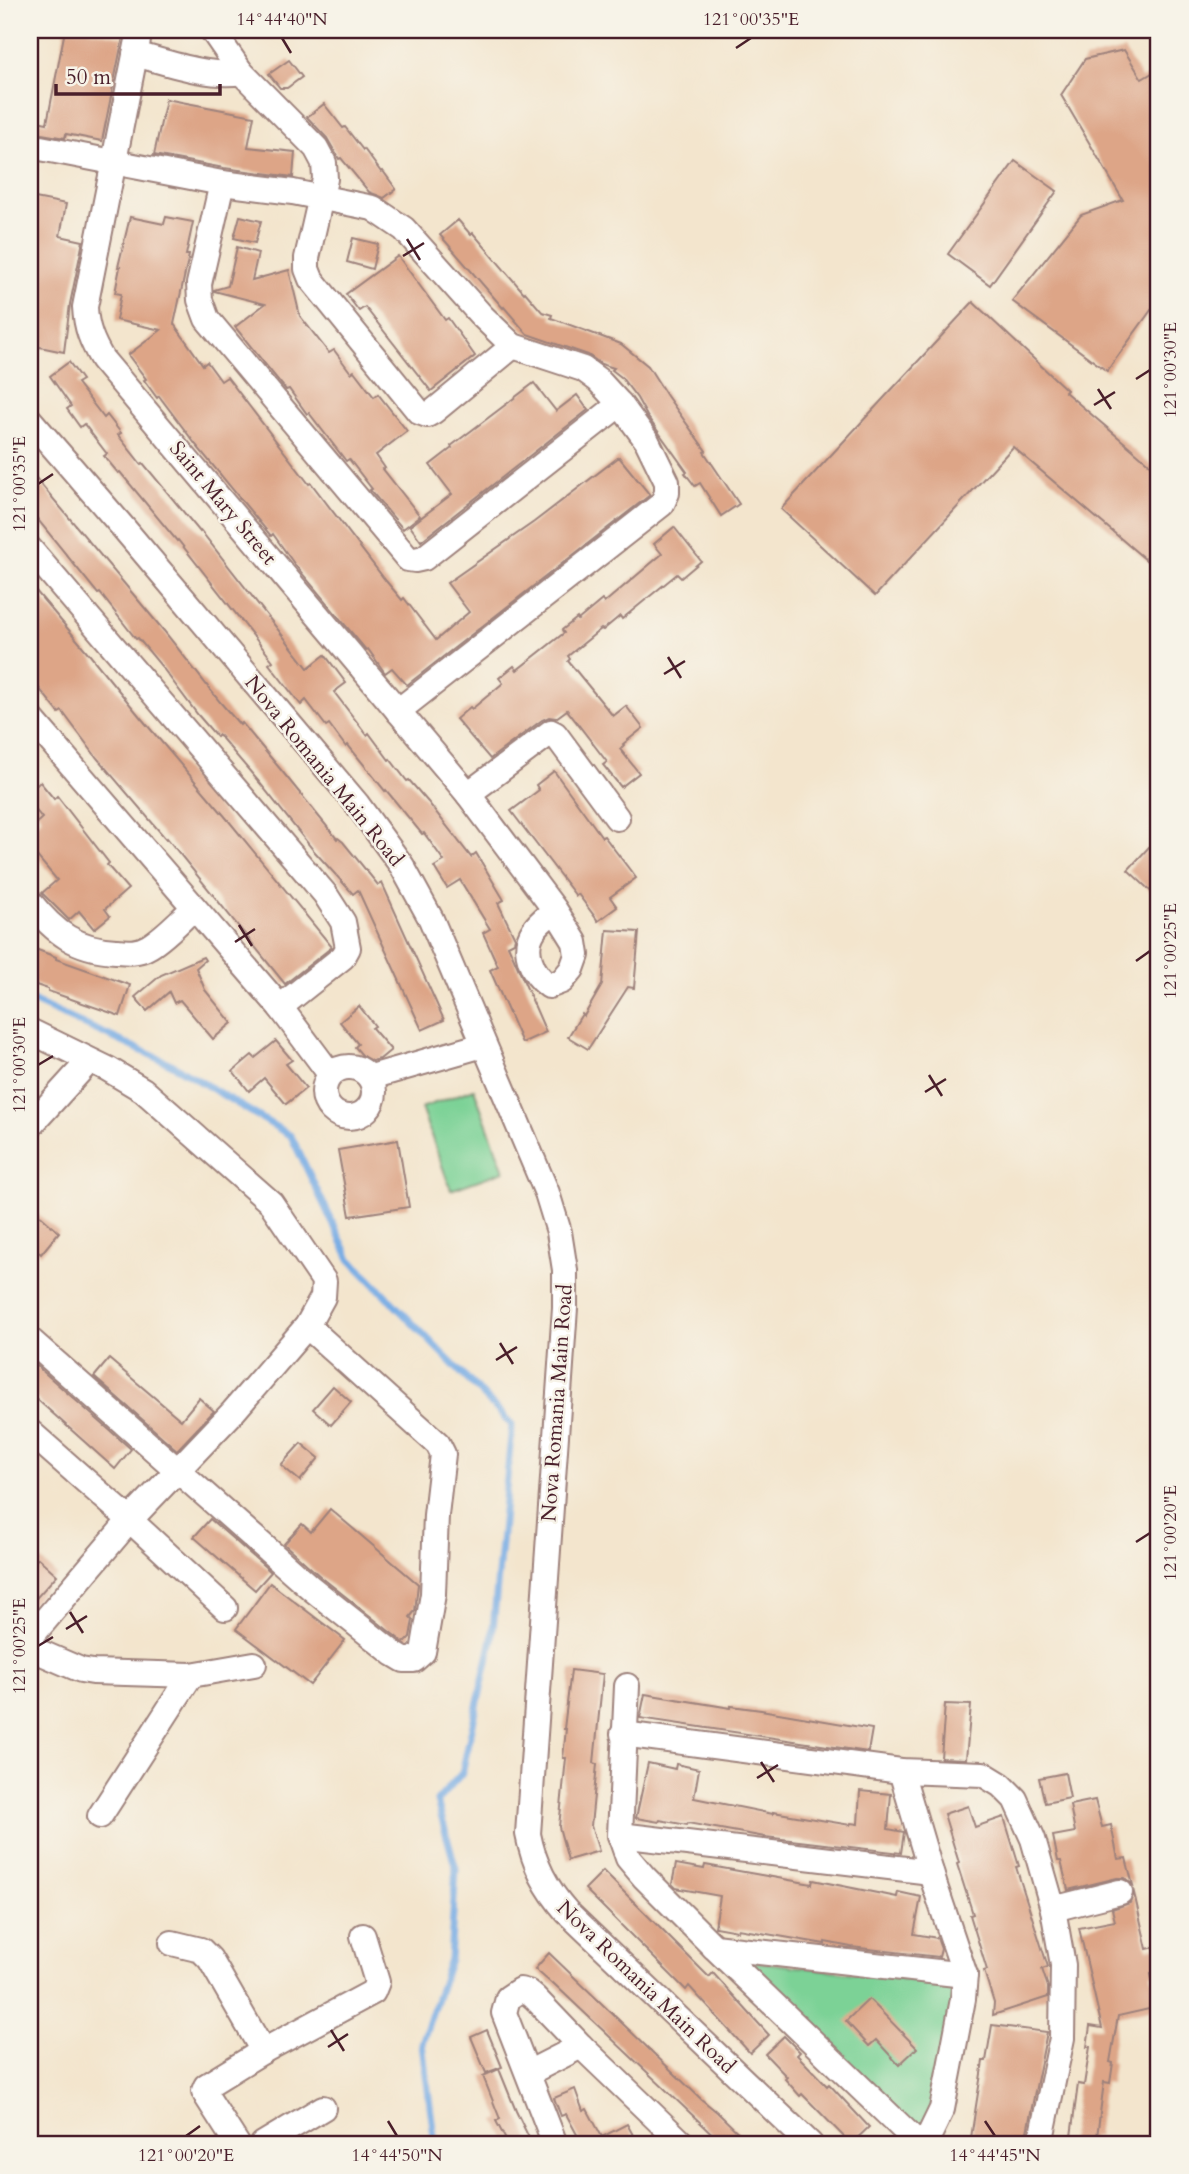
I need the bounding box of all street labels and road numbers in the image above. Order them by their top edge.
street label: Saint Mary Street [163,435,284,571]
street label: Nova Romania Main Road [238,669,410,873]
street label: Nova Romania Main Road [534,1283,580,1523]
street label: Nova Romania Main Road [550,1894,742,2080]

